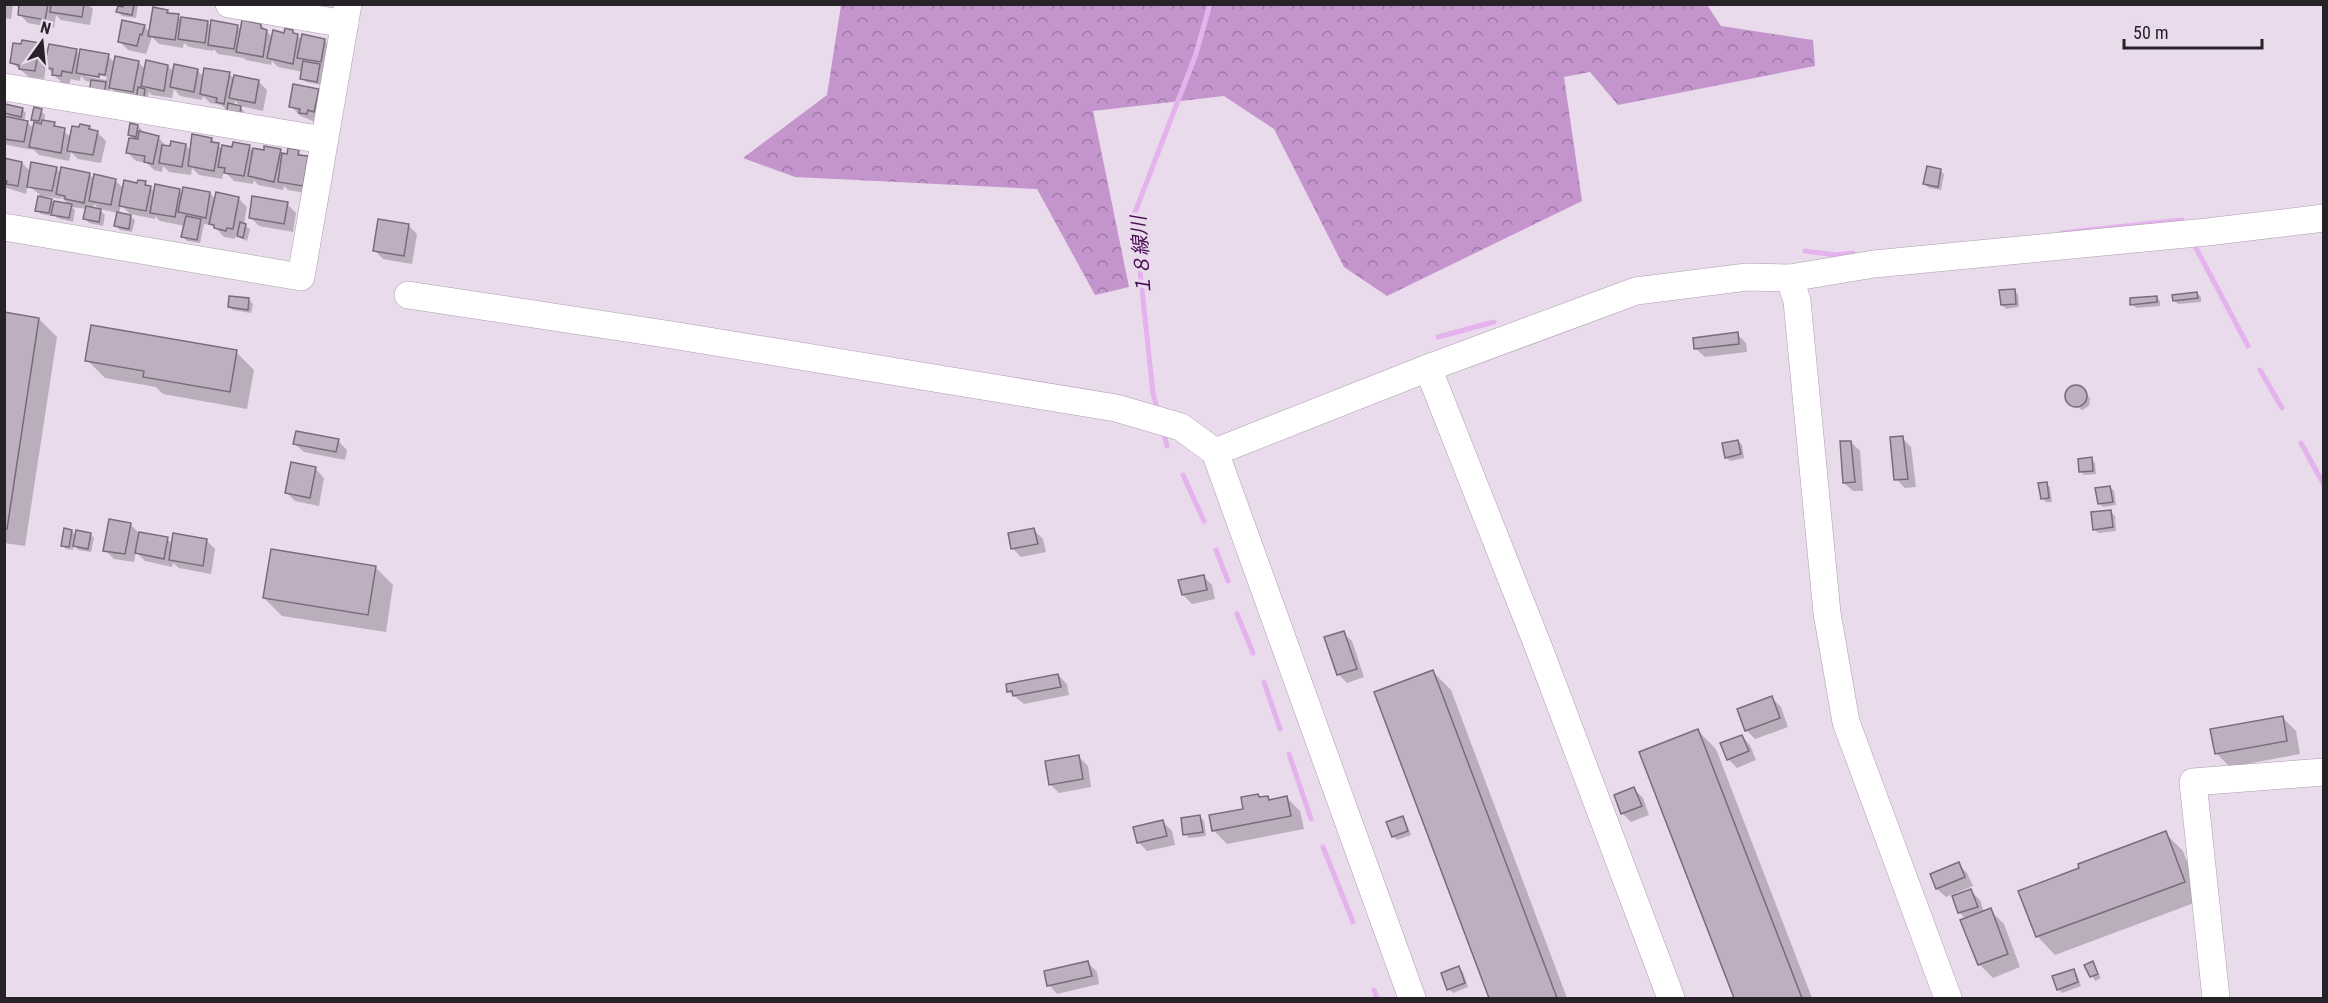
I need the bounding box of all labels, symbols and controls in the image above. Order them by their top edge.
north arrow [12,12,72,72]
scale bar [2124,12,2262,50]
text: N [39,18,53,38]
text: 50 m [2133,22,2168,43]
water label: １８線川 [1126,213,1156,297]

